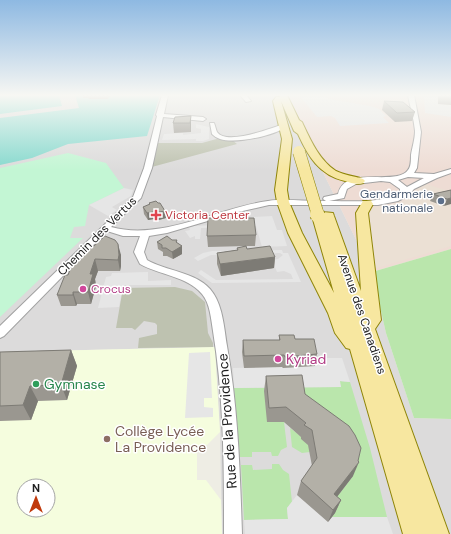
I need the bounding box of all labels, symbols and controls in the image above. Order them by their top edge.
place label: Gendarmerie nationale [360,186,433,216]
street label: Chemin des Vertus [54,193,140,279]
marker: Gendarmerie nationale [436,196,446,206]
place label: Victoria Center [165,207,250,223]
marker: Victoria Center [150,209,162,221]
street label: Avenue des Canadiens [334,252,390,376]
place label: Crocus [91,281,131,297]
marker: Crocus [78,284,88,294]
place label: Kyriad [286,350,326,368]
street label: Rue de la Providence [213,353,241,489]
marker: Kyriad [273,354,283,364]
place label: Gymnase [44,375,106,393]
marker: Gymnase [31,379,41,389]
place label: Collège Lycée La Providence [115,422,206,456]
marker: Collège Lycée La Providence [102,434,112,444]
north arrow [16,478,56,518]
text: N [32,481,40,495]

